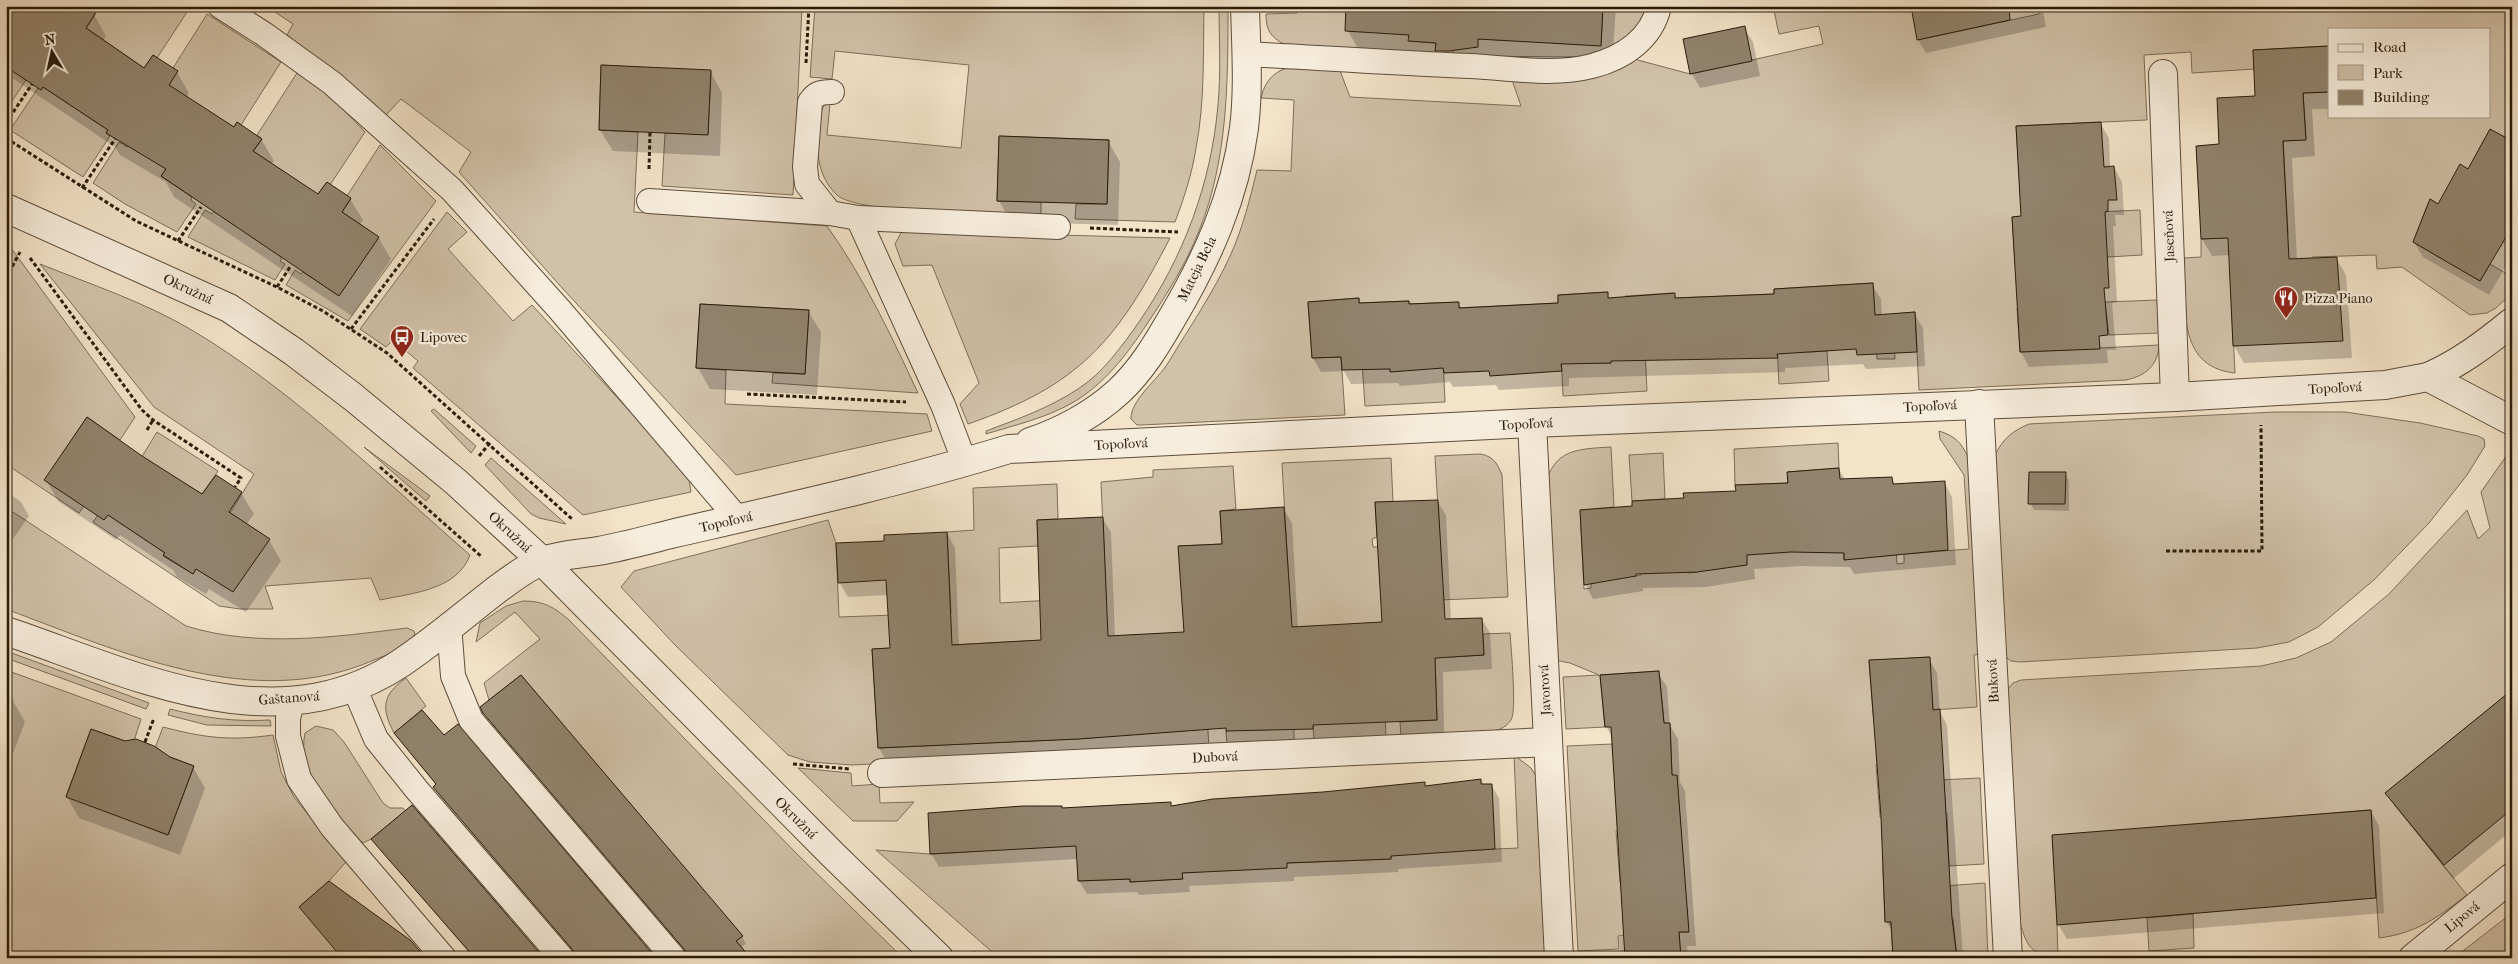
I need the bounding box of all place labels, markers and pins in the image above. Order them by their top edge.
restaurant icon: Pizza Piano [2273,285,2299,319]
place label: Pizza Piano [2304,290,2373,307]
bus stop icon: Lipovec [389,324,415,358]
place label: Lipovec [420,329,467,346]

